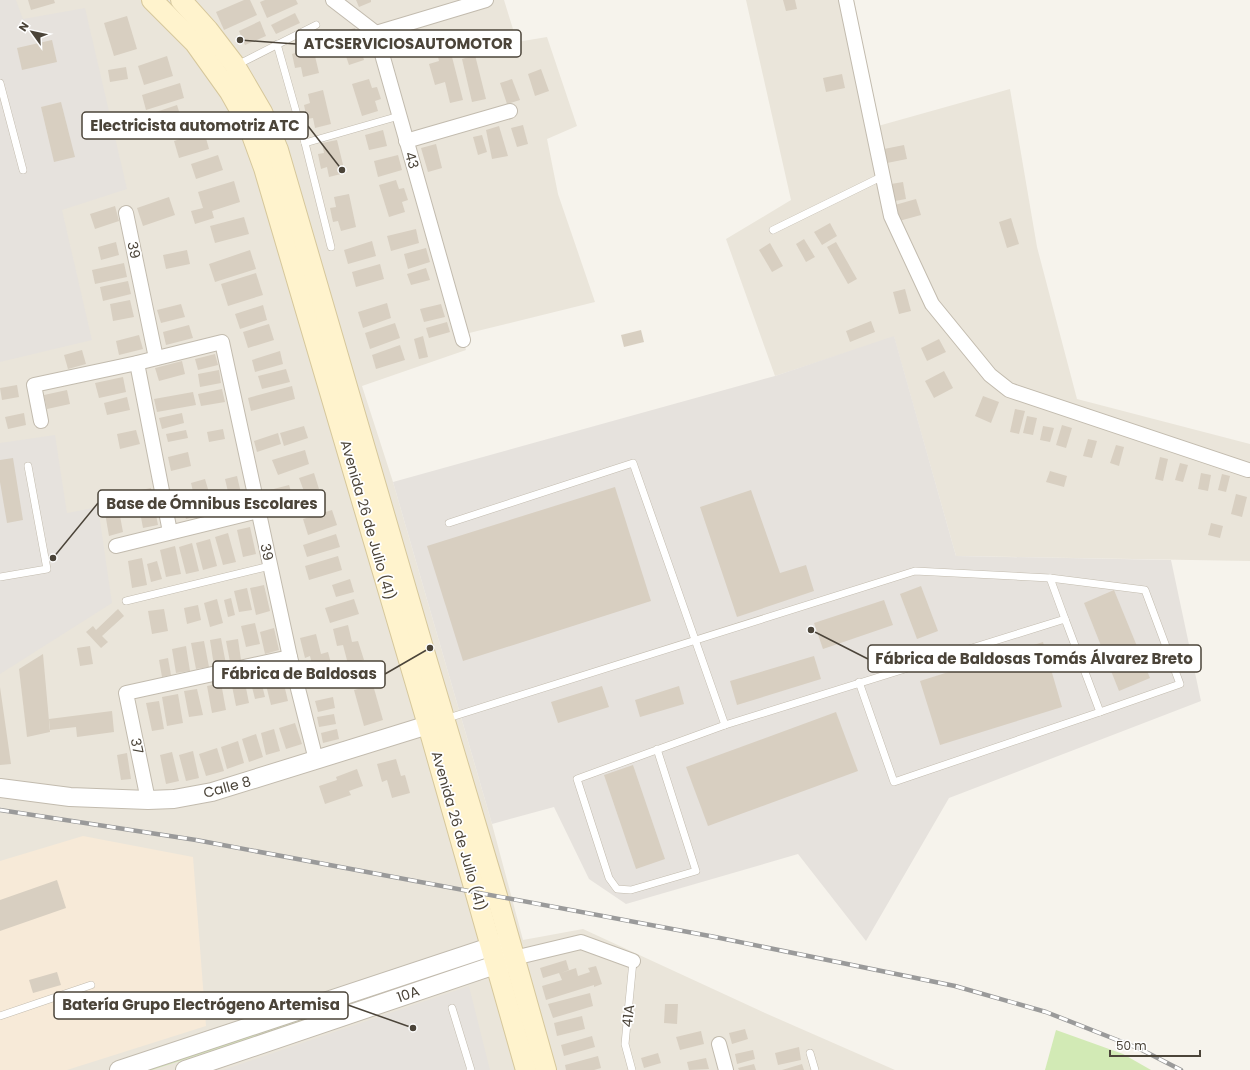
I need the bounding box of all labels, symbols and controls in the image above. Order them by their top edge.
north arrow [12,12,52,52]
text: N [15,19,33,34]
callout: ATCSERVICIOSAUTOMOTOR [296,30,521,57]
text: ATCSERVICIOSAUTOMOTOR [304,33,513,54]
callout: Electricista automotriz ATC [82,112,308,139]
text: Electricista automotriz ATC [90,115,300,136]
street label: 43 [400,149,424,171]
street label: 39 [122,240,146,260]
street label: Avenida 26 de Julio (41) [336,438,400,602]
callout: Base de Ómnibus Escolares [98,490,325,517]
text: Base de Ómnibus Escolares [106,493,318,514]
street label: 39 [255,542,279,562]
callout: Fábrica de Baldosas Tomás Álvarez Breto [868,645,1201,672]
text: Fábrica de Baldosas Tomás Álvarez Breto [875,648,1193,669]
callout: Fábrica de Baldosas [213,661,385,688]
text: Fábrica de Baldosas [221,663,377,684]
street label: 37 [126,736,149,756]
street label: Avenida 26 de Julio (41) [427,749,491,913]
street label: Calle 8 [201,771,253,803]
street label: 10A [394,981,422,1007]
callout: Batería Grupo Electrógeno Artemisa [54,992,348,1019]
text: Batería Grupo Electrógeno Artemisa [62,994,340,1015]
street label: 41A [617,1004,639,1028]
scale bar [1110,1032,1200,1058]
text: 50 m [1116,1037,1147,1054]

